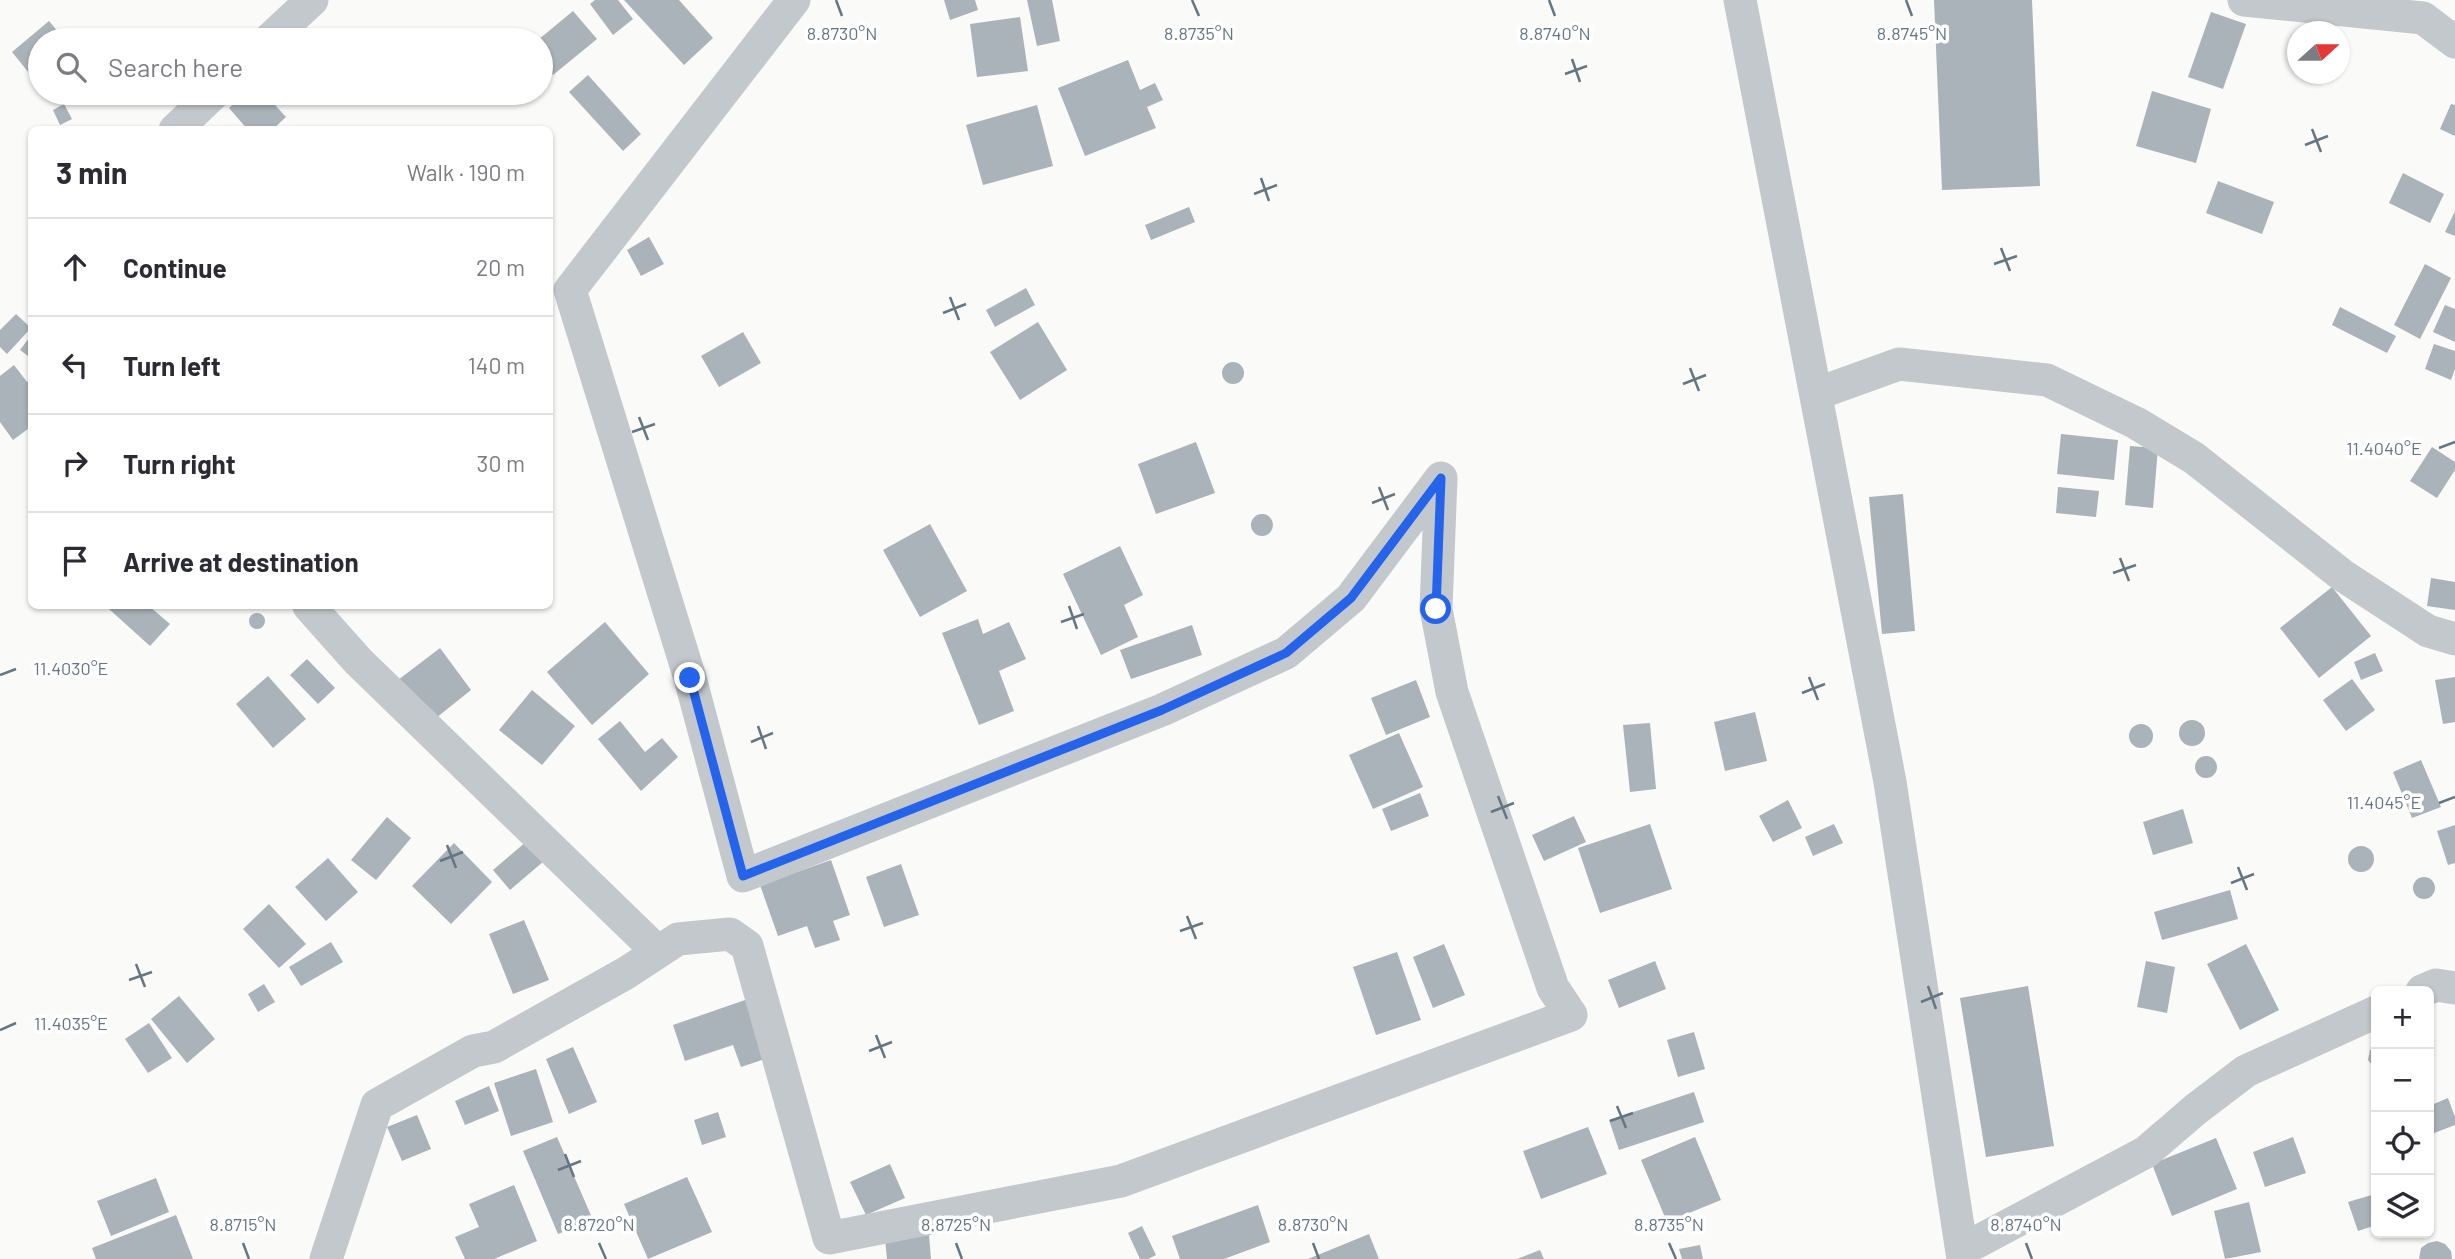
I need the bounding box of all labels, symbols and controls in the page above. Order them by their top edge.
north arrow [2287,21,2350,84]
text: 8.8730°N [807,22,877,44]
text: 8.8735°N [1164,22,1234,44]
text: 8.8740°N [1519,22,1591,44]
text: 8.8745°N [1877,22,1947,44]
search box [28,28,553,105]
icon: search [52,48,90,86]
text: Search here [108,51,243,82]
text: 3 min [56,154,127,190]
text: Walk · 190 m [407,158,525,186]
icon: ahead [56,248,94,286]
text: Continue [123,252,227,283]
text: 20 m [476,253,525,281]
icon: left [56,346,94,384]
text: Turn left [123,350,221,381]
text: 140 m [468,351,525,379]
text: 11.4040°E [2346,437,2422,459]
icon: right [56,444,94,482]
text: Turn right [123,448,236,479]
text: 30 m [477,449,525,477]
icon: arrive [56,542,94,580]
text: Arrive at destination [123,546,359,577]
route start [1420,593,1451,624]
text: 11.4030°E [34,657,108,679]
route end [674,662,705,693]
text: 11.4045°E [2347,791,2421,813]
map controls [2371,986,2434,1238]
button: + [2371,986,2434,1049]
text: 11.4035°E [34,1012,108,1034]
button: − [2371,1049,2434,1112]
button: locate [2371,1112,2434,1175]
button: layers [2371,1175,2434,1238]
text: 8.8715°N [210,1213,276,1235]
text: 8.8720°N [563,1213,635,1235]
text: 8.8725°N [921,1213,991,1235]
text: 8.8730°N [1278,1213,1348,1235]
text: 8.8735°N [1634,1213,1704,1235]
text: 8.8740°N [1990,1213,2062,1235]

